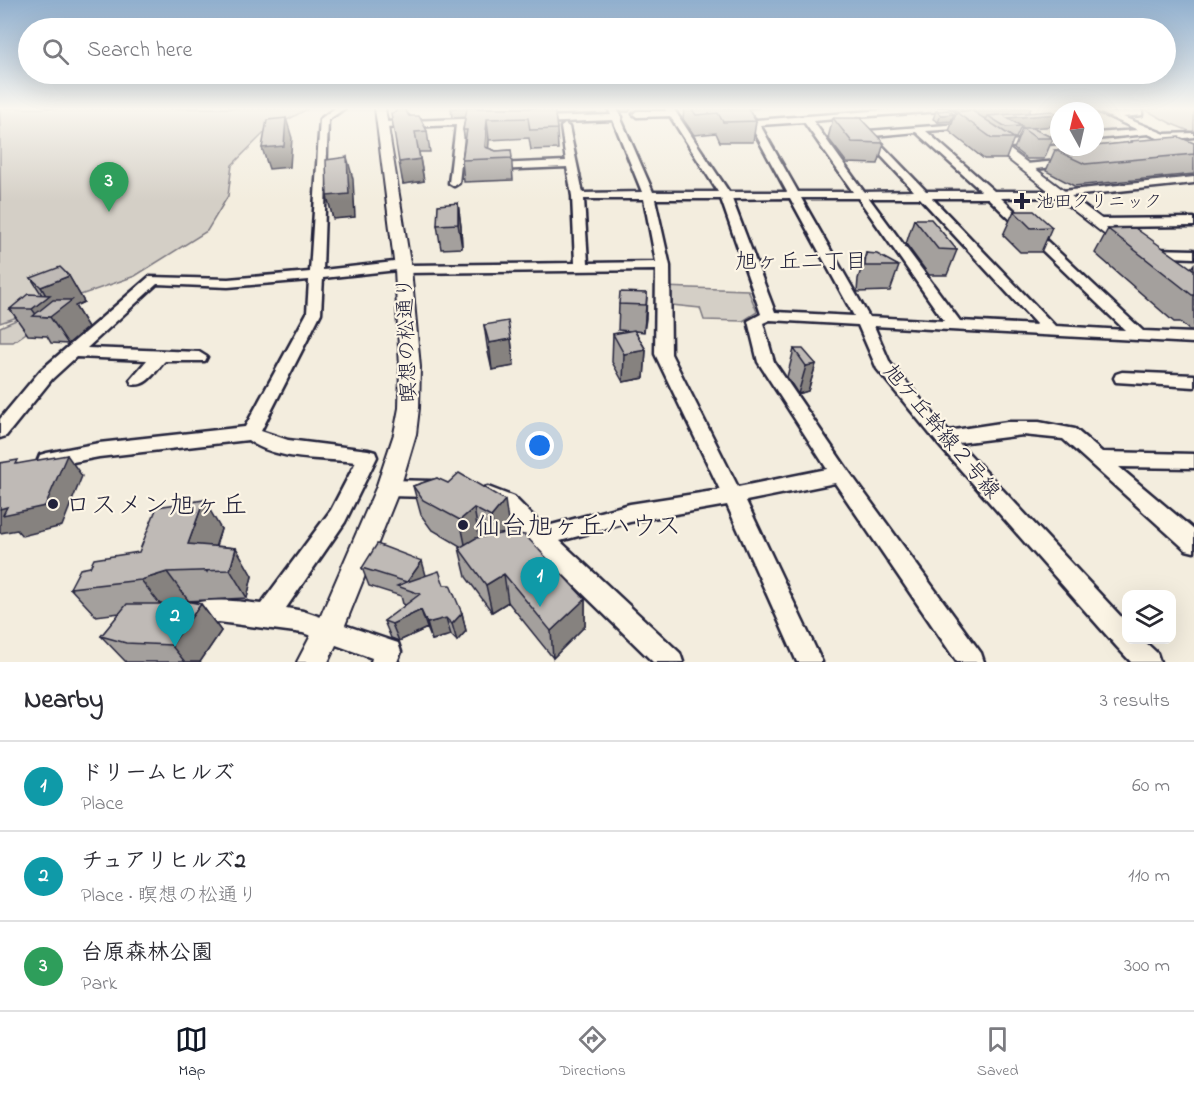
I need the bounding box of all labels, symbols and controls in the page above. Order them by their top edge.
search box [18,18,1176,84]
icon: search [39,35,72,68]
text: Search here [87,35,192,67]
north arrow [1050,102,1104,156]
pin: 3 [90,162,128,212]
place label: 池田クリニック [1036,190,1162,216]
marker: 池田クリニック [1013,192,1031,210]
district label: 旭ヶ丘二丁目 [735,247,867,279]
street label: 瞑想の松通り [391,276,425,403]
street label: 旭ケ丘幹線２号線 [875,358,1006,506]
your location [525,431,554,460]
place label: ロスメン旭ヶ丘 [65,488,247,526]
marker: ロスメン旭ヶ丘 [46,497,60,511]
place label: 仙台旭ヶ丘ハウス [475,509,681,547]
marker: 仙台旭ヶ丘ハウス [456,518,470,532]
pin: 1 [520,558,560,607]
map controls [1122,590,1176,644]
button: layers [1122,590,1176,644]
pin: 2 [156,598,195,647]
text: Nearby [24,682,103,720]
text: 3 results [1100,687,1170,716]
text: ドリームヒルズ [81,758,235,790]
text: 1 [40,772,47,801]
text: 60 m [1132,772,1170,801]
text: Place [81,790,123,819]
text: チュアリヒルズ2 [81,846,246,878]
text: 2 [39,862,48,891]
text: 110 m [1128,862,1170,891]
text: Place · 瞑想の松通り [81,882,258,911]
text: 台原森林公園 [81,938,213,970]
text: 3 [39,952,48,981]
text: 300 m [1124,952,1170,981]
text: Park [81,970,117,999]
tab: Map [175,1023,208,1083]
tab: Directions [559,1023,626,1083]
tab: Saved [977,1023,1019,1083]

